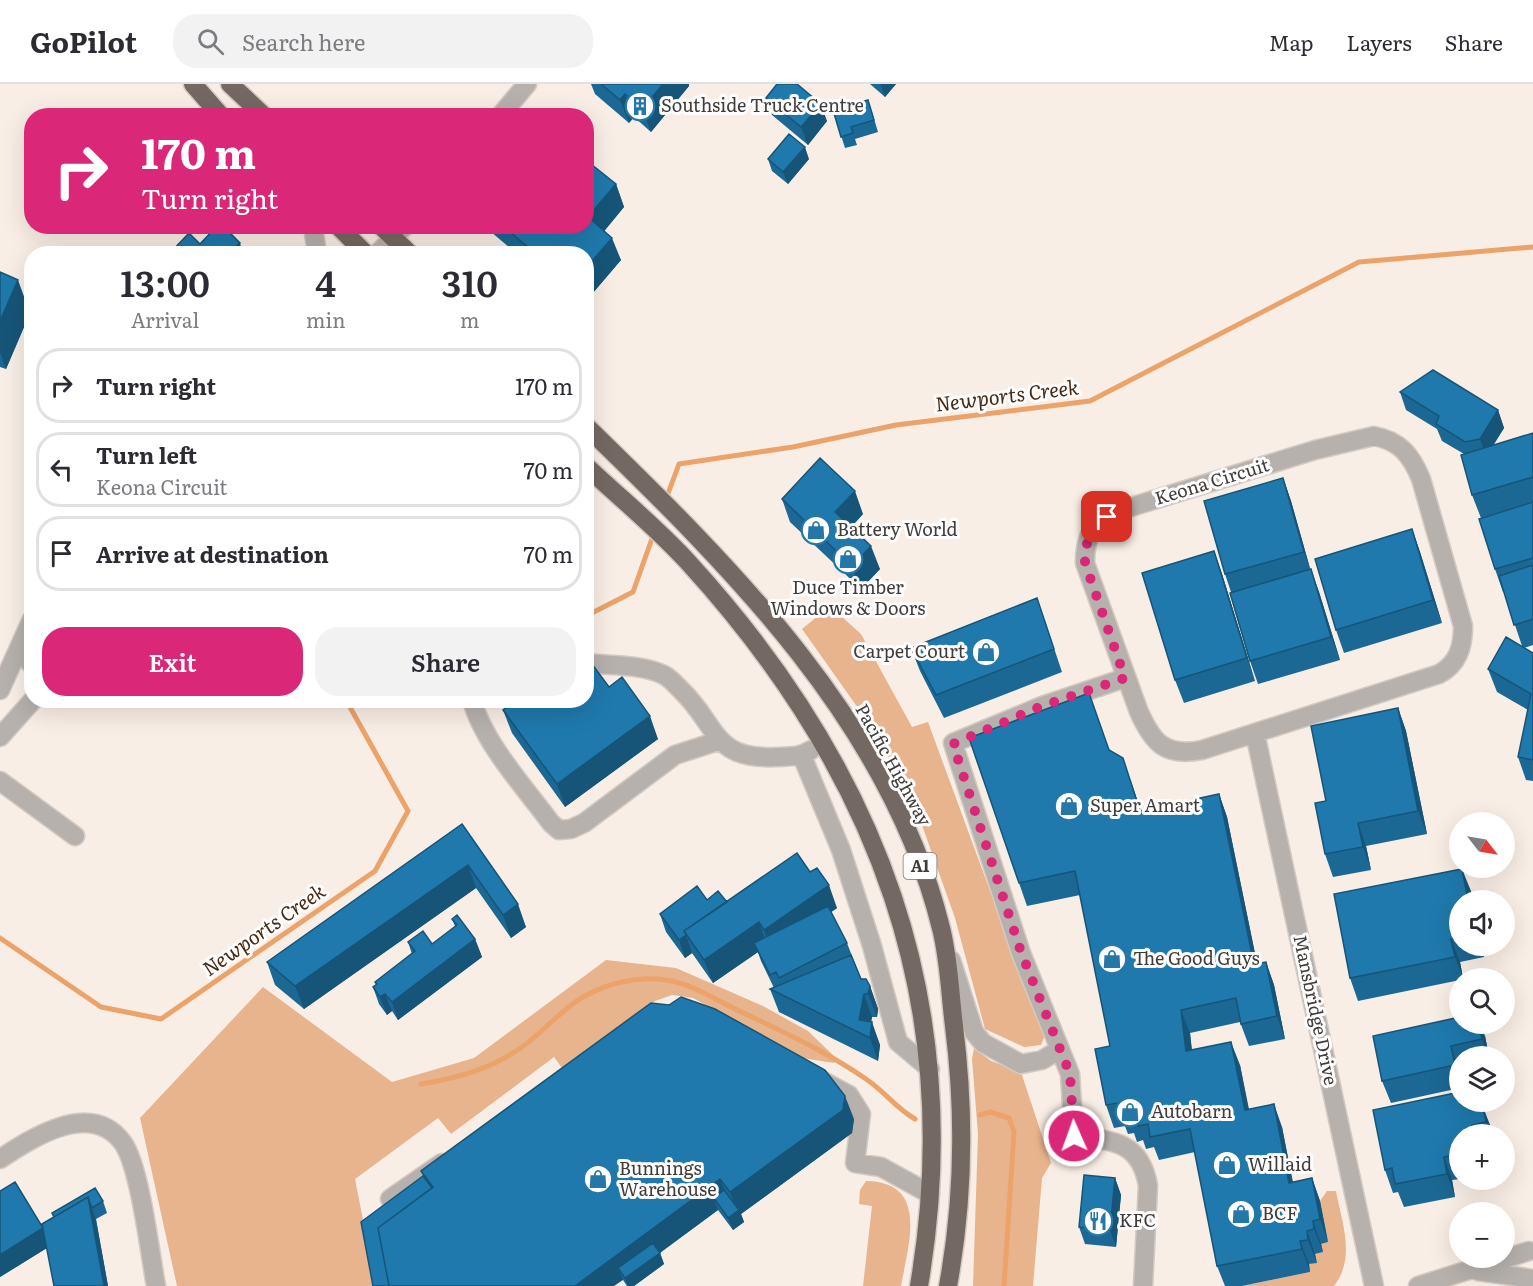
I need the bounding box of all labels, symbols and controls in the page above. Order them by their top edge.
search box [173,14,593,68]
text: GoPilot [30,20,137,62]
icon: search [194,25,227,58]
text: Search here [242,25,365,58]
text: Map [1269,26,1314,57]
text: Layers [1347,26,1412,57]
text: Share [1445,26,1503,57]
building icon: Southside Truck Centre [624,90,656,122]
place label: Southside Truck Centre [661,91,864,118]
text: 170 m [141,120,256,182]
icon: right [42,132,120,210]
text: Turn right [141,177,278,217]
text: 13:00 [120,255,210,308]
text: 4 [315,255,336,308]
text: 310 [442,255,498,308]
text: Arrival [131,304,199,334]
text: min [306,304,345,334]
text: m [460,304,479,334]
icon: right [45,369,78,402]
text: Turn right [96,369,216,402]
text: 170 m [515,369,573,402]
water label: Newports Creek [933,370,1080,418]
text: Turn left [96,438,197,471]
street label: Keona Circuit [1151,450,1273,511]
icon: left [45,453,78,486]
text: 70 m [523,453,573,486]
text: Keona Circuit [96,471,227,501]
pin [1081,491,1132,542]
icon: arrive [1090,500,1123,533]
shop icon: Battery World [800,514,832,546]
place label: Battery World [837,515,958,542]
icon: arrive [45,537,78,570]
text: Arrive at destination [96,537,329,570]
text: 70 m [523,537,573,570]
shop icon: Duce Timber Windows & Doors [832,543,864,575]
place label: Duce Timber Windows & Doors [771,573,925,621]
button: Exit [42,627,303,696]
button: Share [315,627,576,696]
shop icon: Carpet Court [970,636,1002,668]
place label: Carpet Court [853,637,966,664]
street label: Pacific Highway [850,698,939,831]
shop icon: Super Amart [1053,790,1085,822]
place label: Super Amart [1090,791,1201,818]
north arrow [1449,812,1515,878]
map controls [1449,812,1515,1268]
road number: A1 [904,853,936,879]
water label: Newports Creek [195,875,330,982]
button: sound [1449,890,1515,956]
street label: Mansbridge Drive [1287,932,1346,1087]
shop icon: The Good Guys [1096,943,1128,975]
place label: The Good Guys [1133,944,1260,971]
button: search [1449,968,1515,1034]
button: layers [1449,1046,1515,1112]
shop icon: Autobarn [1114,1096,1146,1128]
place label: Autobarn [1151,1097,1233,1124]
position arrow [1042,1104,1106,1168]
button: + [1449,1124,1515,1190]
shop icon: Willaid [1211,1149,1243,1181]
place label: Willaid [1248,1150,1312,1177]
place label: Bunnings Warehouse [619,1154,716,1202]
shop icon: Bunnings Warehouse [582,1163,614,1195]
shop icon: BCF [1225,1198,1257,1230]
place label: BCF [1262,1199,1298,1226]
button: − [1449,1202,1515,1268]
restaurant icon: KFC [1082,1205,1114,1237]
place label: KFC [1119,1206,1156,1233]

